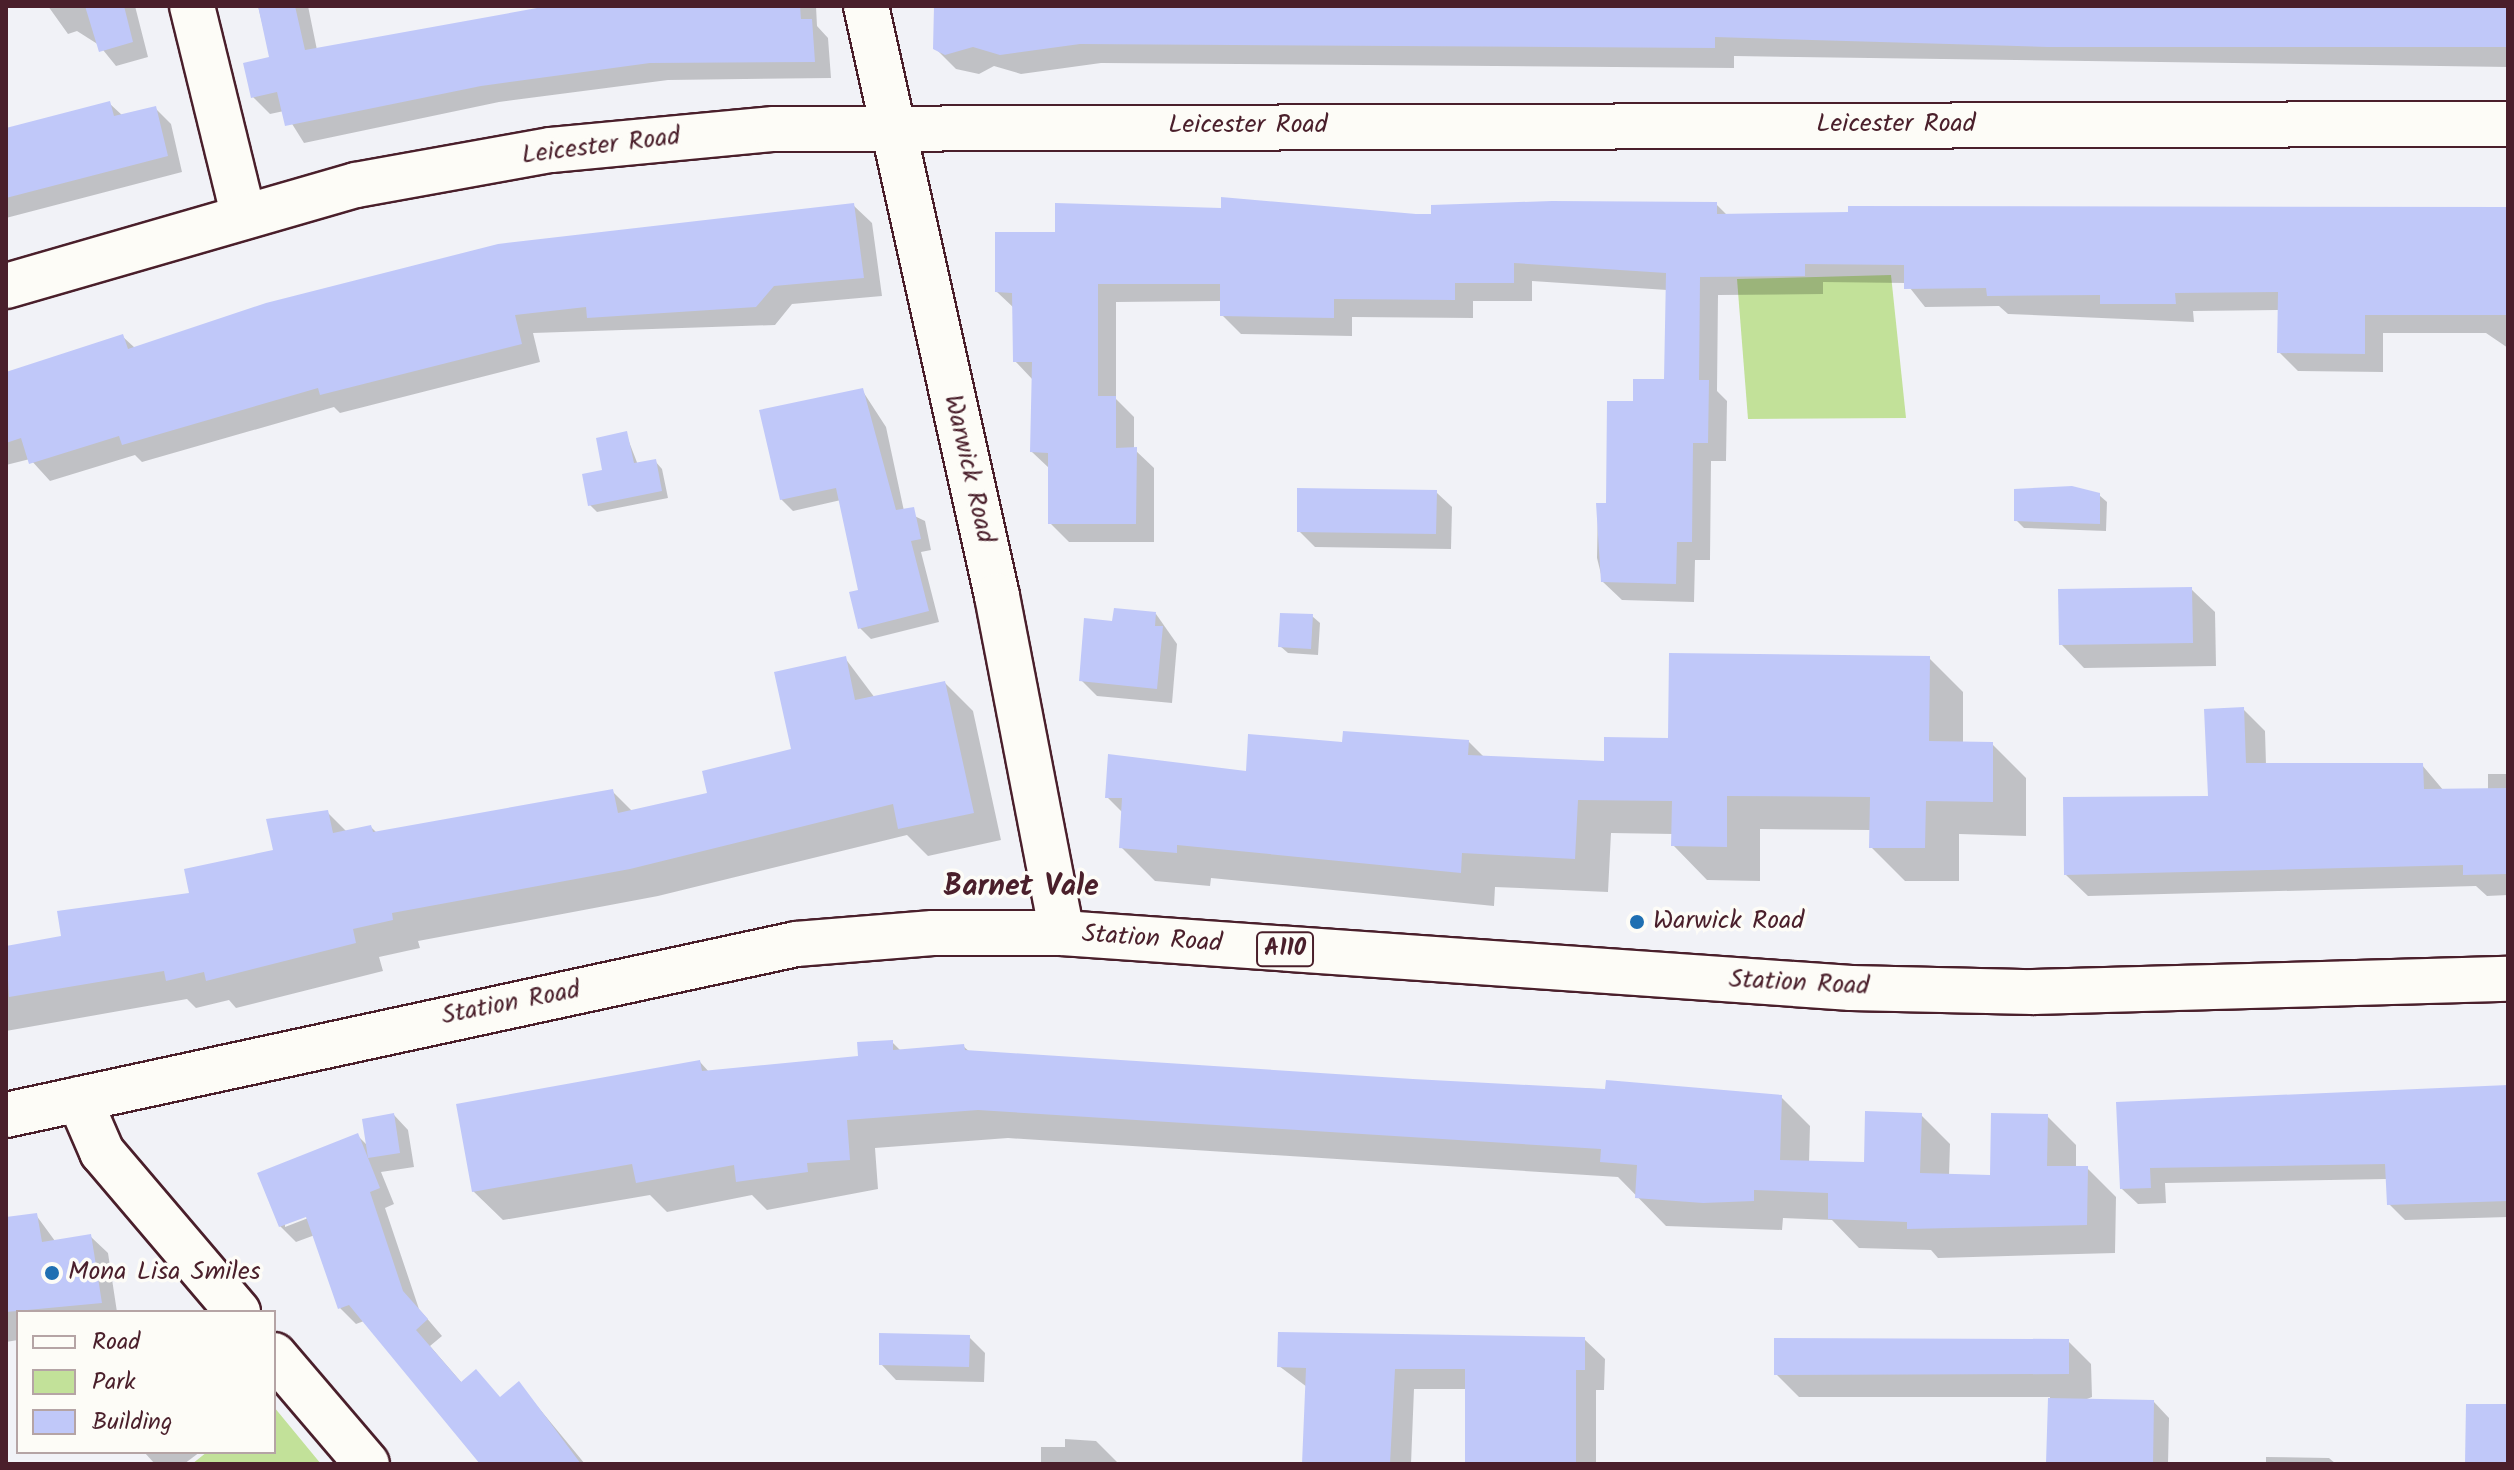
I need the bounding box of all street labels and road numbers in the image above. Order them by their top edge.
street label: Leicester Road [1816,109,1976,141]
street label: Leicester Road [1168,110,1328,142]
street label: Leicester Road [520,122,682,172]
street label: Warwick Road [936,392,1000,546]
street label: Station Road [1081,920,1223,960]
road number: A110 [1255,929,1315,969]
street label: Station Road [1728,965,1870,1003]
street label: Station Road [439,975,583,1033]

